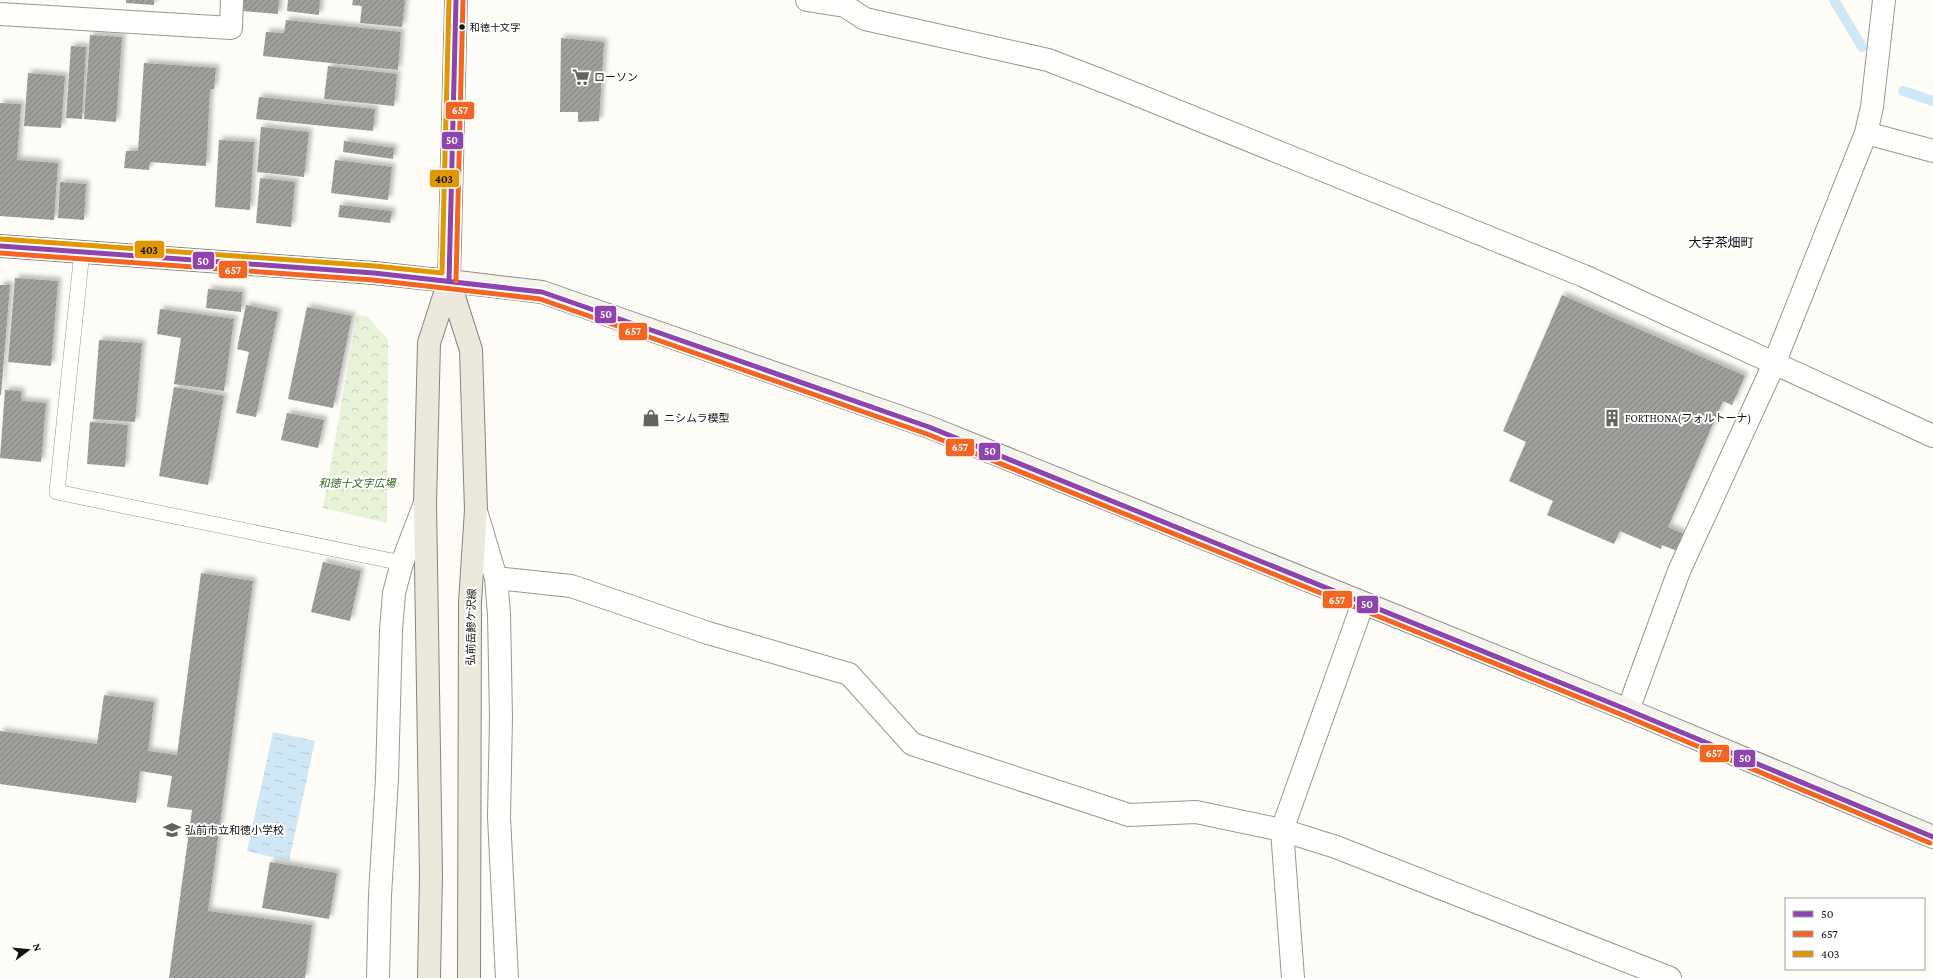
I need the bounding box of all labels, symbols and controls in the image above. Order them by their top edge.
marker: 和徳十文字 [457,22,467,32]
place label: 和徳十文字 [470,22,520,33]
supermarket icon: ローソン [571,67,591,87]
place label: ローソン [594,71,638,83]
line badge: 657 [445,101,475,120]
text: 657 [452,104,468,116]
line badge: 50 [441,131,464,150]
text: 50 [446,134,458,146]
line badge: 403 [429,169,460,188]
text: 403 [435,173,453,185]
district label: 大字茶畑町 [1688,235,1754,250]
line badge: 403 [134,240,165,259]
text: 403 [140,244,158,256]
line badge: 50 [192,251,215,270]
text: 50 [197,255,209,267]
line badge: 657 [218,260,248,279]
text: 657 [225,264,241,276]
line badge: 50 [594,305,617,324]
text: 50 [600,308,612,320]
line badge: 657 [618,322,648,341]
text: 657 [625,325,641,337]
shop icon: ニシムラ模型 [641,408,661,428]
building icon: FORTHONA(フォルトーナ) [1602,408,1622,428]
place label: ニシムラ模型 [664,412,729,424]
place label: FORTHONA(フォルトーナ) [1625,412,1751,425]
line badge: 657 [945,438,975,457]
text: 657 [952,441,968,453]
line badge: 50 [978,442,1001,461]
text: 50 [984,445,996,457]
park label: 和徳十文字広場 [319,477,397,489]
street label: 弘前岳鰺ケ沢線 [464,588,478,666]
line badge: 657 [1322,590,1353,609]
text: 657 [1329,594,1345,606]
line badge: 50 [1356,595,1379,614]
text: 50 [1361,598,1373,610]
line badge: 657 [1699,744,1730,763]
text: 657 [1706,747,1722,759]
line badge: 50 [1733,749,1756,768]
text: 50 [1739,752,1751,764]
school or university icon: 弘前市立和徳小学校 [162,820,182,840]
place label: 弘前市立和徳小学校 [185,824,284,836]
legend [1785,898,1925,970]
text: 50 [1821,907,1834,921]
text: 657 [1821,927,1838,941]
north arrow [8,930,48,970]
text: N [31,942,45,953]
text: 403 [1821,947,1840,961]

